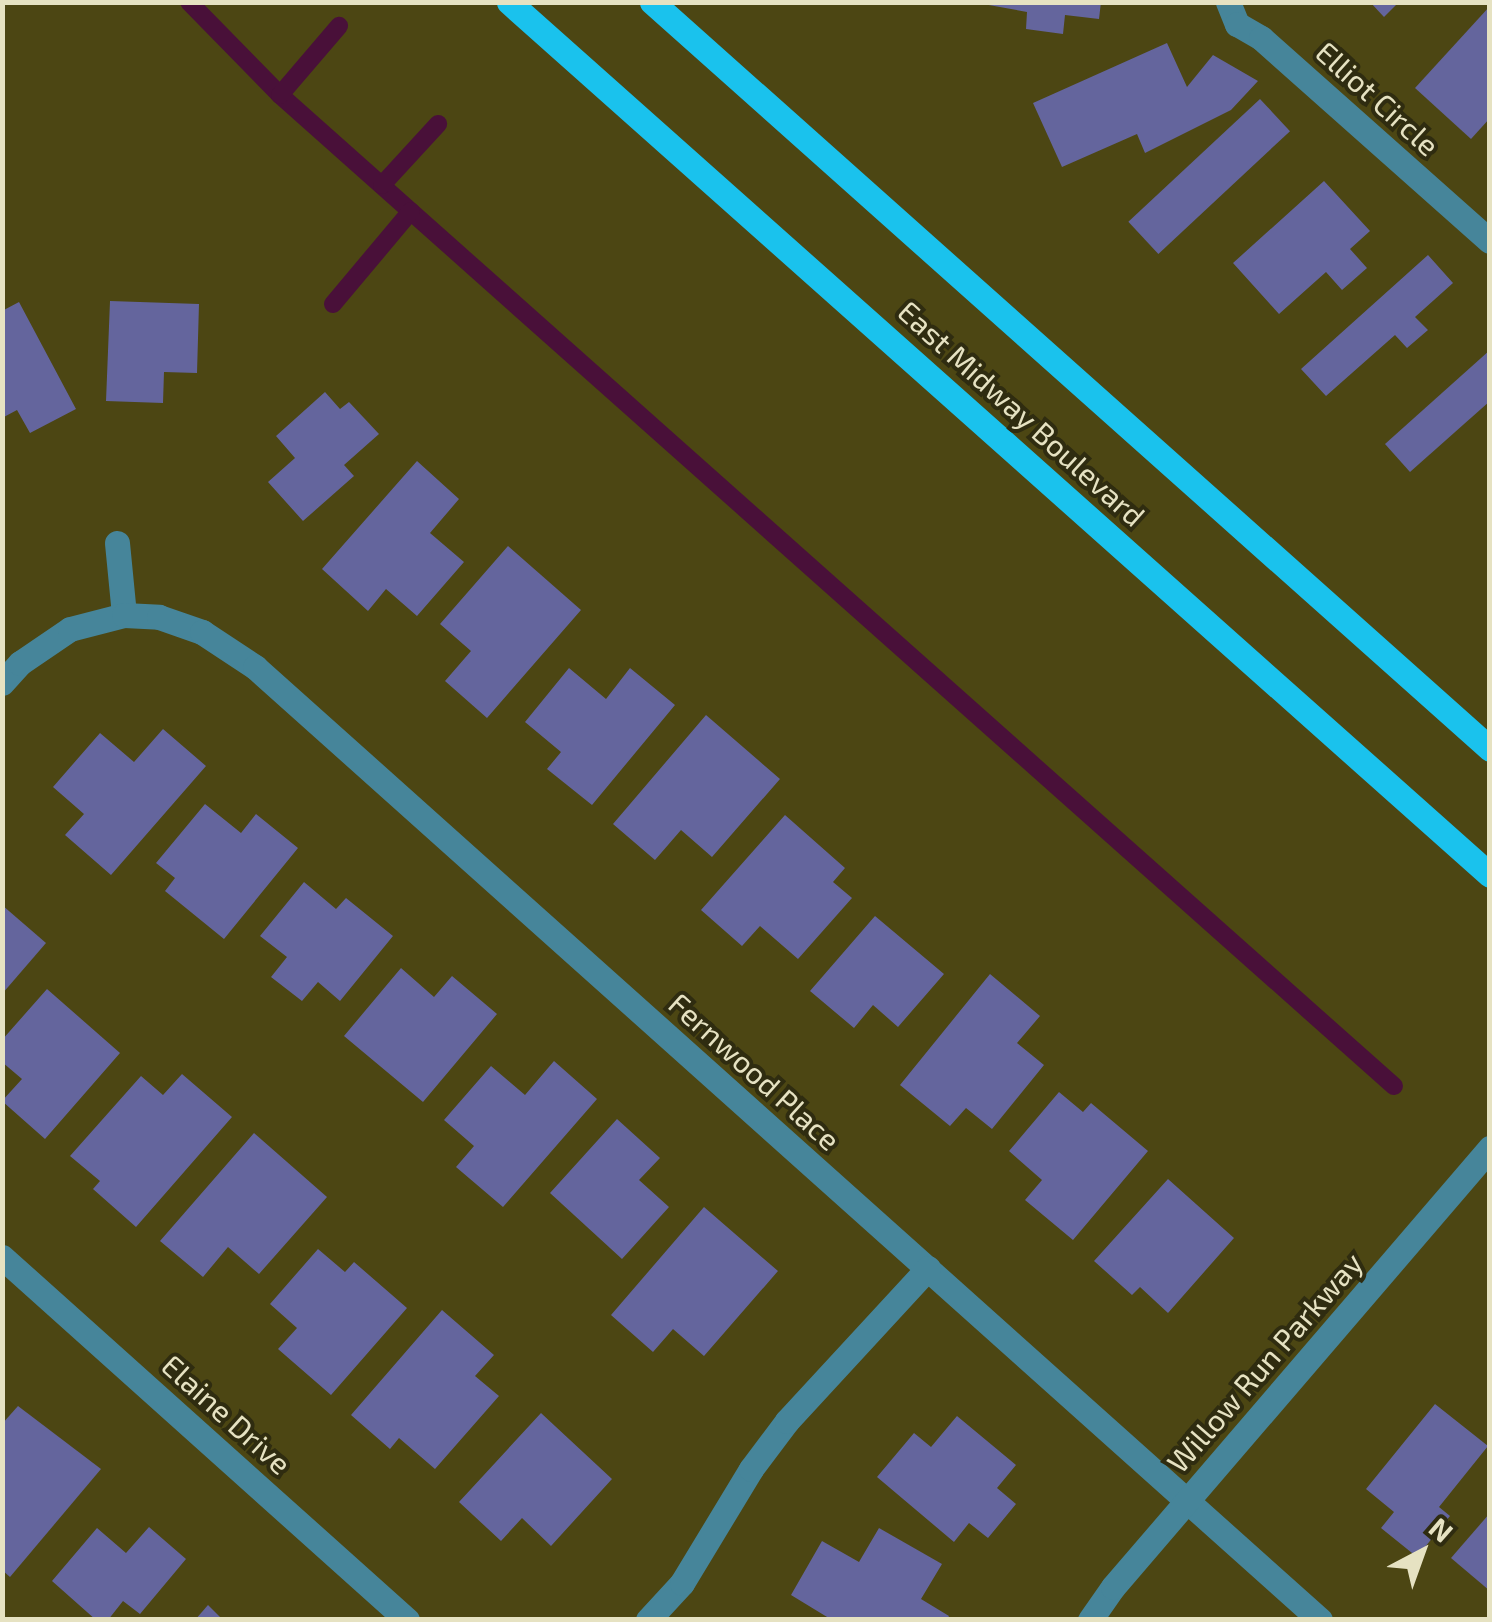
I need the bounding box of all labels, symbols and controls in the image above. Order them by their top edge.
street label: Elliot Circle [1309,33,1447,163]
street label: East Midway Boulevard [891,293,1153,533]
street label: Fernwood Place [662,985,848,1157]
street label: Willow Run Parkway [1159,1244,1369,1480]
street label: Elaine Drive [155,1347,299,1481]
north arrow [1372,1502,1472,1602]
text: N [1423,1510,1460,1549]

